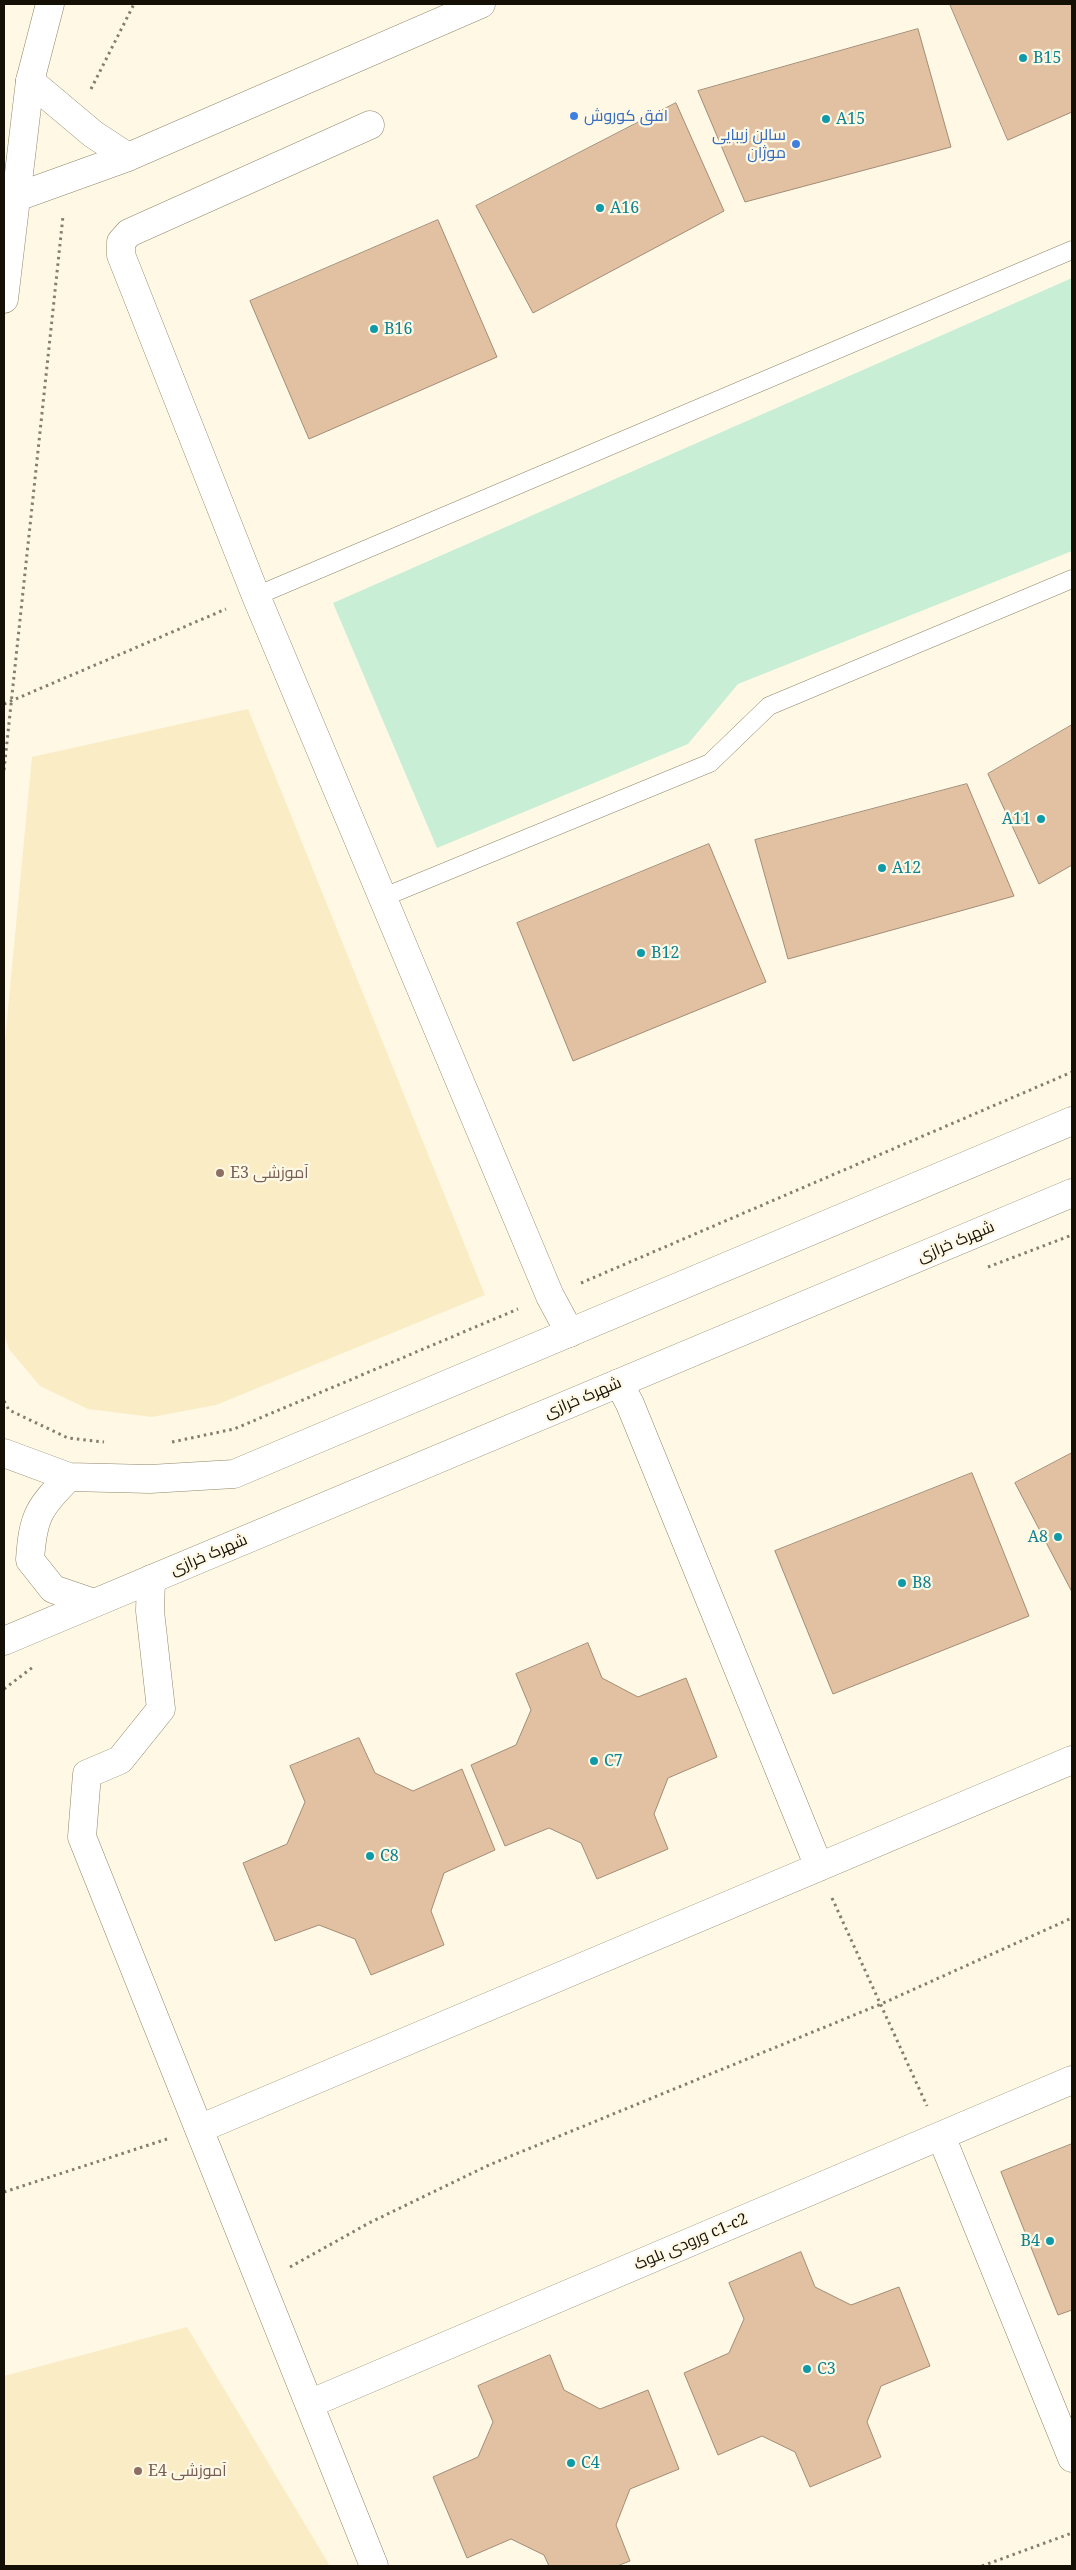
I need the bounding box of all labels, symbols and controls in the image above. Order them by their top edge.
place label: B15 [1033,48,1061,68]
marker: B15 [1017,52,1029,64]
place label: افق کوروش [584,106,668,126]
place label: A15 [836,109,865,129]
marker: افق کوروش [568,110,580,122]
marker: A15 [820,113,832,125]
place label: سالن زیبایی موژان [712,125,786,163]
marker: سالن زیبایی موژان [790,138,802,150]
place label: A16 [610,198,639,218]
marker: A16 [594,202,606,214]
place label: B16 [384,319,412,339]
marker: B16 [368,323,380,335]
place label: A11 [1002,809,1031,829]
marker: A11 [1035,813,1047,825]
place label: A12 [892,858,921,878]
marker: A12 [876,862,888,874]
place label: B12 [651,943,679,963]
marker: B12 [635,947,647,959]
place label: E3 آموزشی [230,1163,308,1183]
marker: E3 آموزشی [214,1167,226,1179]
street label: شهرک خرازی [915,1217,997,1267]
street label: شهرک خرازی [542,1373,624,1423]
place label: A8 [1028,1527,1048,1547]
street label: شهرک خرازی [168,1530,250,1580]
marker: A8 [1052,1531,1064,1543]
place label: B8 [912,1573,931,1593]
marker: B8 [896,1577,908,1589]
place label: C7 [604,1751,623,1771]
marker: C7 [588,1755,600,1767]
place label: C8 [380,1846,399,1866]
marker: C8 [364,1850,376,1862]
street label: ورودی بلوک c1-c2 [631,2209,751,2275]
place label: B4 [1021,2231,1040,2251]
marker: B4 [1044,2235,1056,2247]
place label: C3 [817,2359,836,2379]
marker: C3 [801,2363,813,2375]
place label: C4 [581,2453,600,2473]
marker: C4 [565,2457,577,2469]
place label: E4 آموزشی [148,2461,226,2481]
marker: E4 آموزشی [132,2465,144,2477]

